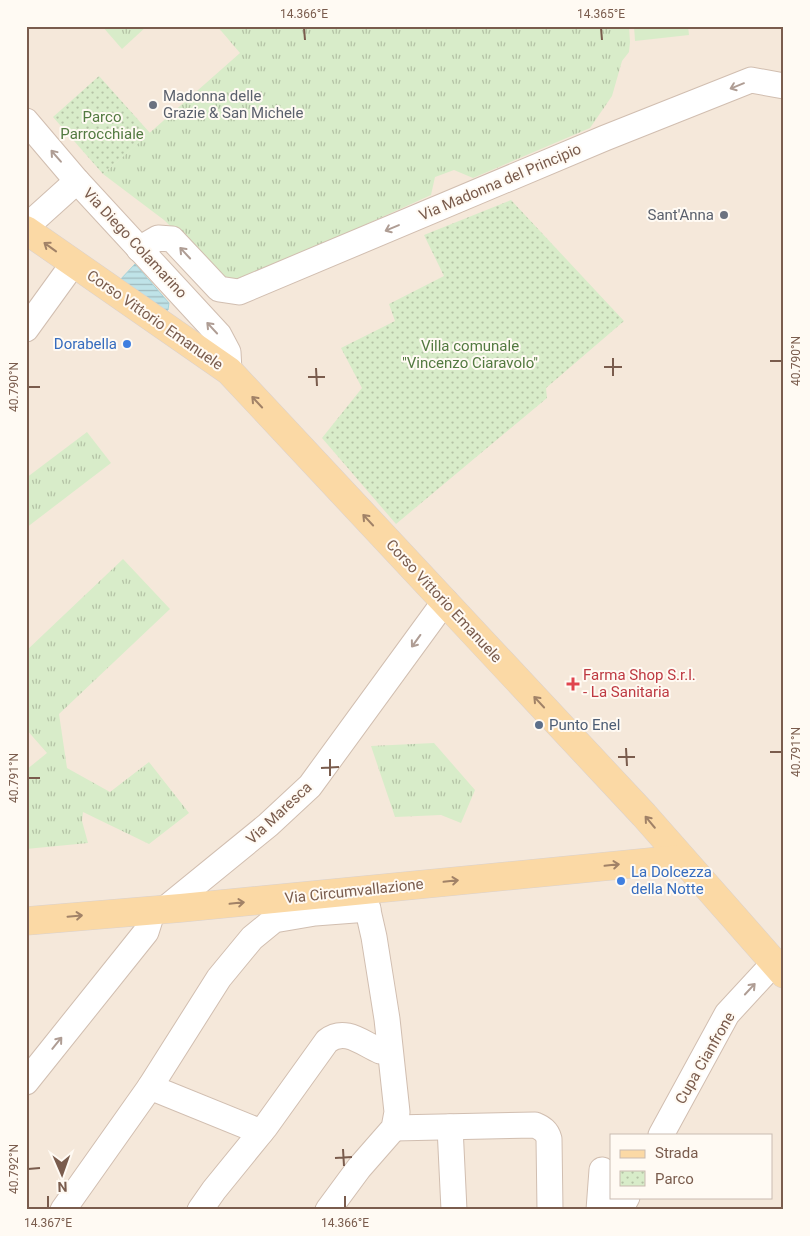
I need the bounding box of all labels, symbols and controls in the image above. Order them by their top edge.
text: 14.366°E [280,7,328,21]
text: 14.365°E [577,7,625,21]
one-way arrow [729,82,745,91]
place label: Madonna delle Grazie & San Michele [163,87,304,122]
marker: Madonna delle Grazie & San Michele [147,99,159,111]
park label: Parco Parrocchiale [60,108,144,143]
street label: Via Madonna del Principio [416,140,584,224]
one-way arrow [50,149,61,162]
street label: Via Diego Colamarino [79,184,191,302]
place label: Sant'Anna [647,206,714,224]
marker: Sant'Anna [718,209,730,221]
one-way arrow [385,223,400,233]
one-way arrow [43,242,57,252]
one-way arrow [179,247,191,260]
street label: Corso Vittorio Emanuele [84,266,226,374]
one-way arrow [206,321,218,334]
place label: Dorabella [54,335,117,353]
text: 40.790°N [789,336,803,386]
park label: Villa comunale "Vincenzo Ciaravolo" [402,337,538,372]
marker: Dorabella [121,338,133,350]
text: 40.790°N [7,362,21,412]
one-way arrow [251,395,263,408]
one-way arrow [362,514,374,527]
street label: Corso Vittorio Emanuele [382,536,506,666]
one-way arrow [411,633,421,647]
place label: Farma Shop S.r.l. - La Sanitaria [583,666,696,701]
marker: Farma Shop S.r.l. - La Sanitaria [567,678,579,690]
one-way arrow [533,696,545,709]
place label: Punto Enel [549,716,620,734]
marker: Punto Enel [533,719,545,731]
text: 40.791°N [789,727,803,777]
text: 40.791°N [7,753,21,803]
street label: Via Maresca [243,778,315,848]
one-way arrow [644,815,655,828]
one-way arrow [604,861,620,870]
place label: La Dolcezza della Notte [631,863,712,898]
street label: Via Circumvallazione [284,875,424,907]
marker: La Dolcezza della Notte [615,875,627,887]
one-way arrow [442,877,458,886]
one-way arrow [228,898,244,908]
one-way arrow [67,912,83,921]
one-way arrow [744,983,756,996]
street label: Cupa Cianfrone [671,1009,739,1107]
one-way arrow [51,1037,62,1050]
legend [610,1134,772,1198]
text: 40.792°N [7,1144,21,1194]
text: Strada [655,1144,698,1162]
north arrow [38,1148,88,1198]
text: Parco [655,1170,694,1188]
text: N [57,1179,68,1195]
text: 14.367°E [24,1216,72,1230]
text: 14.366°E [321,1216,369,1230]

